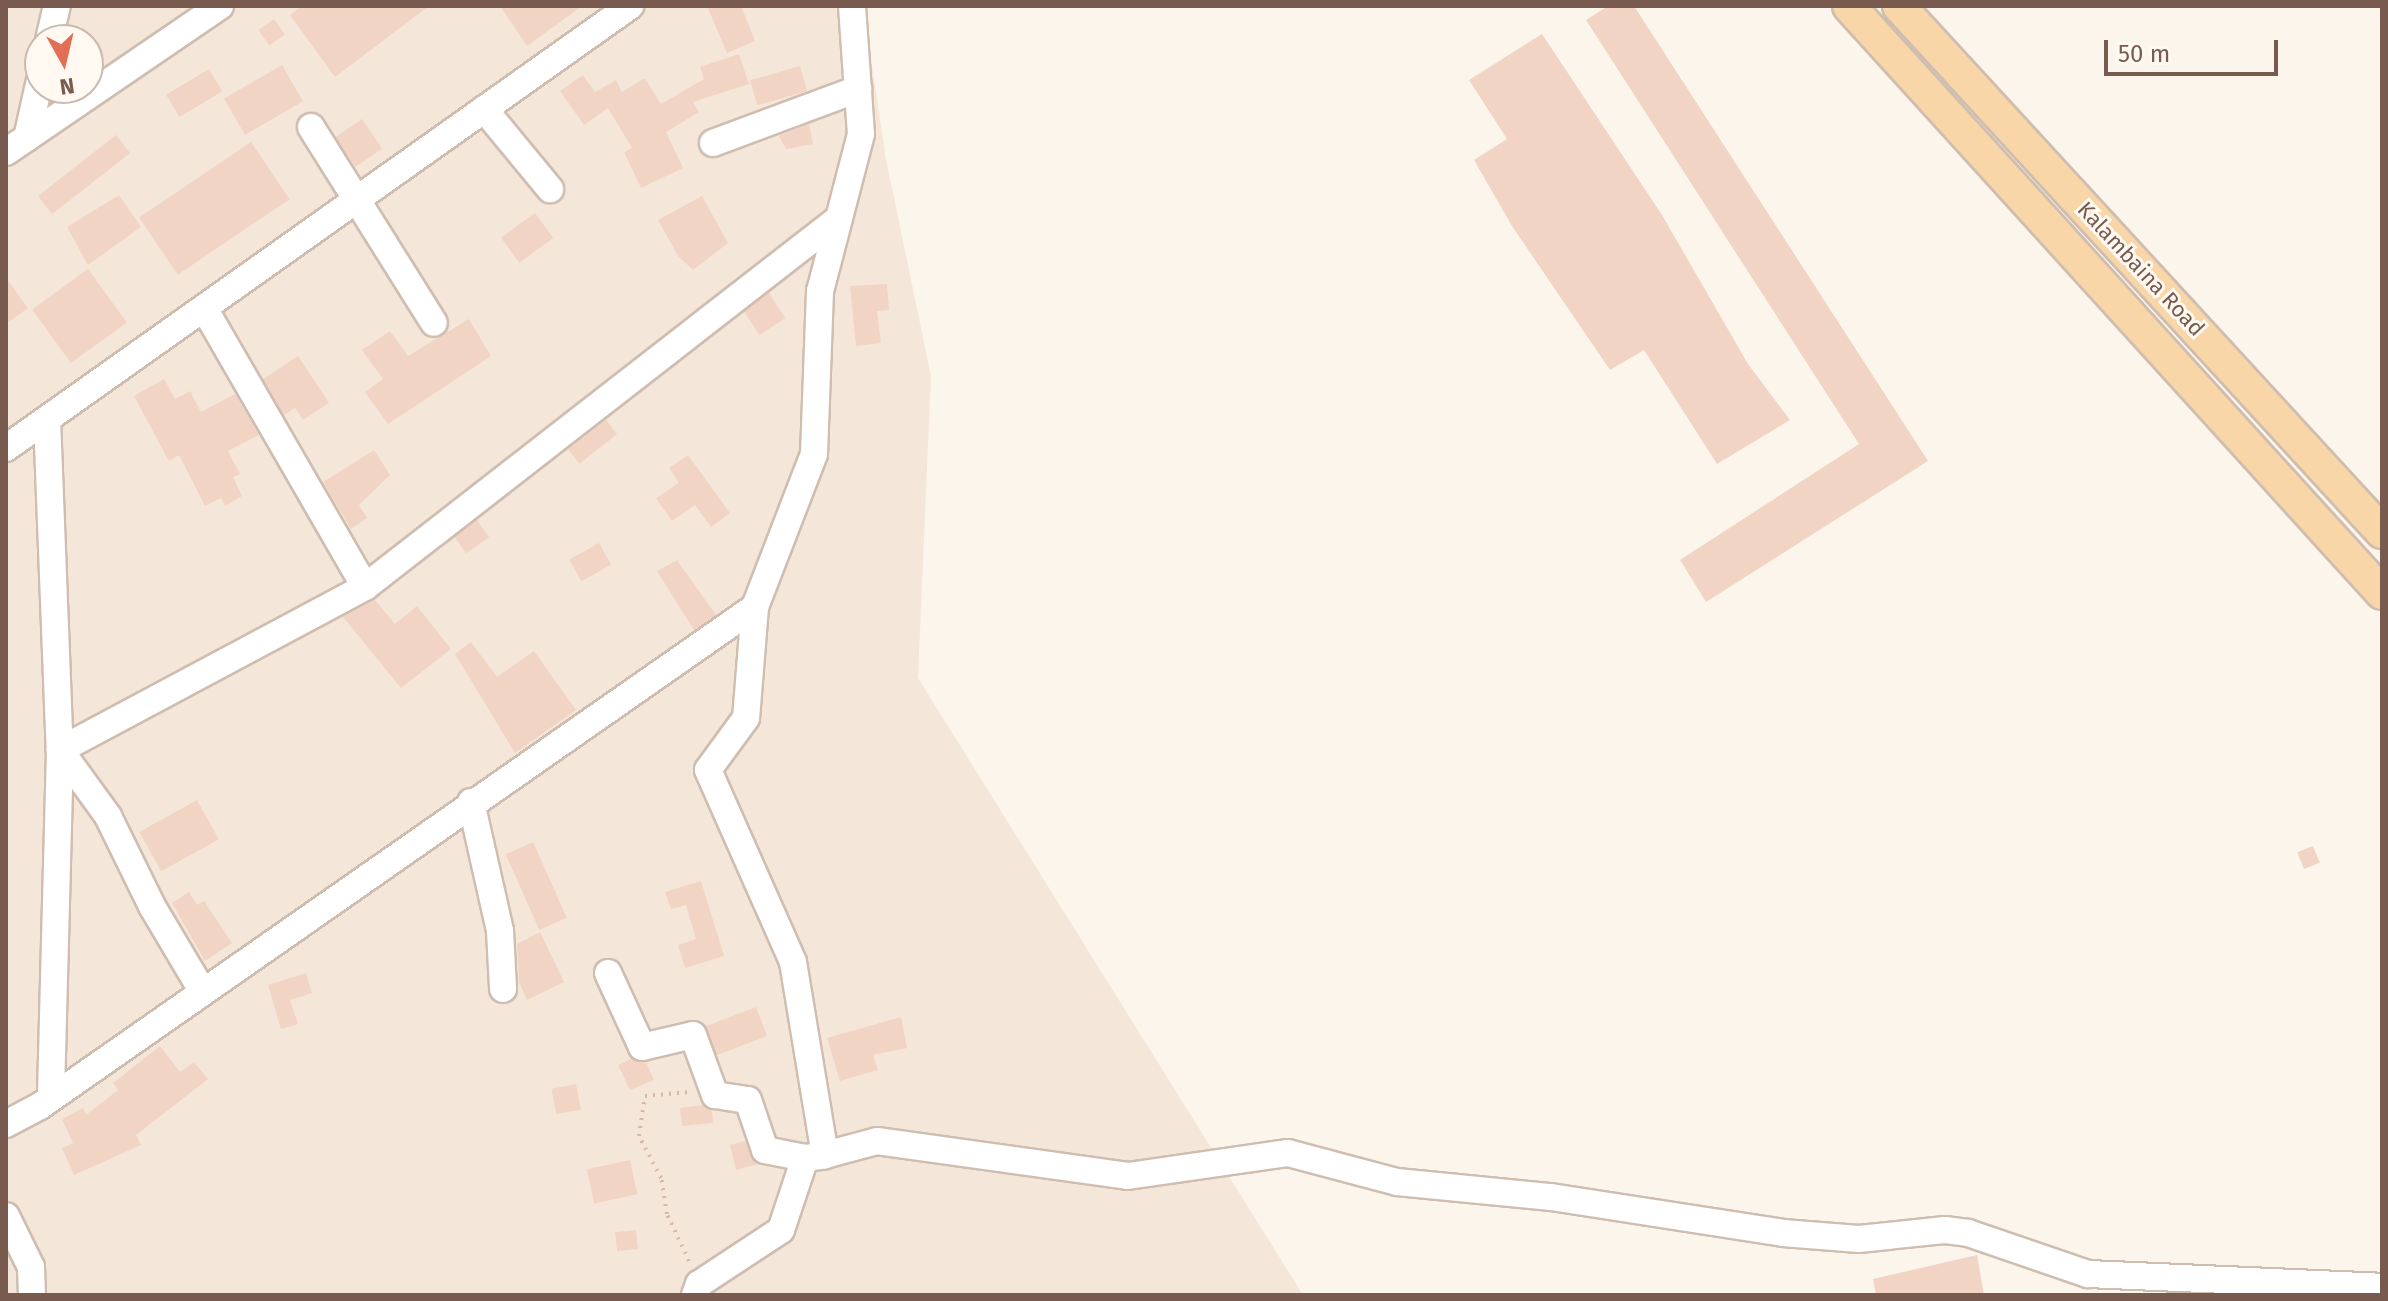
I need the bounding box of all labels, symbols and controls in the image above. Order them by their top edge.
north arrow [24,24,104,104]
scale bar [2108,24,2282,74]
text: 50 m [2118,40,2170,68]
text: N [58,72,76,101]
street label: Kalambaina Road [2072,196,2210,342]

